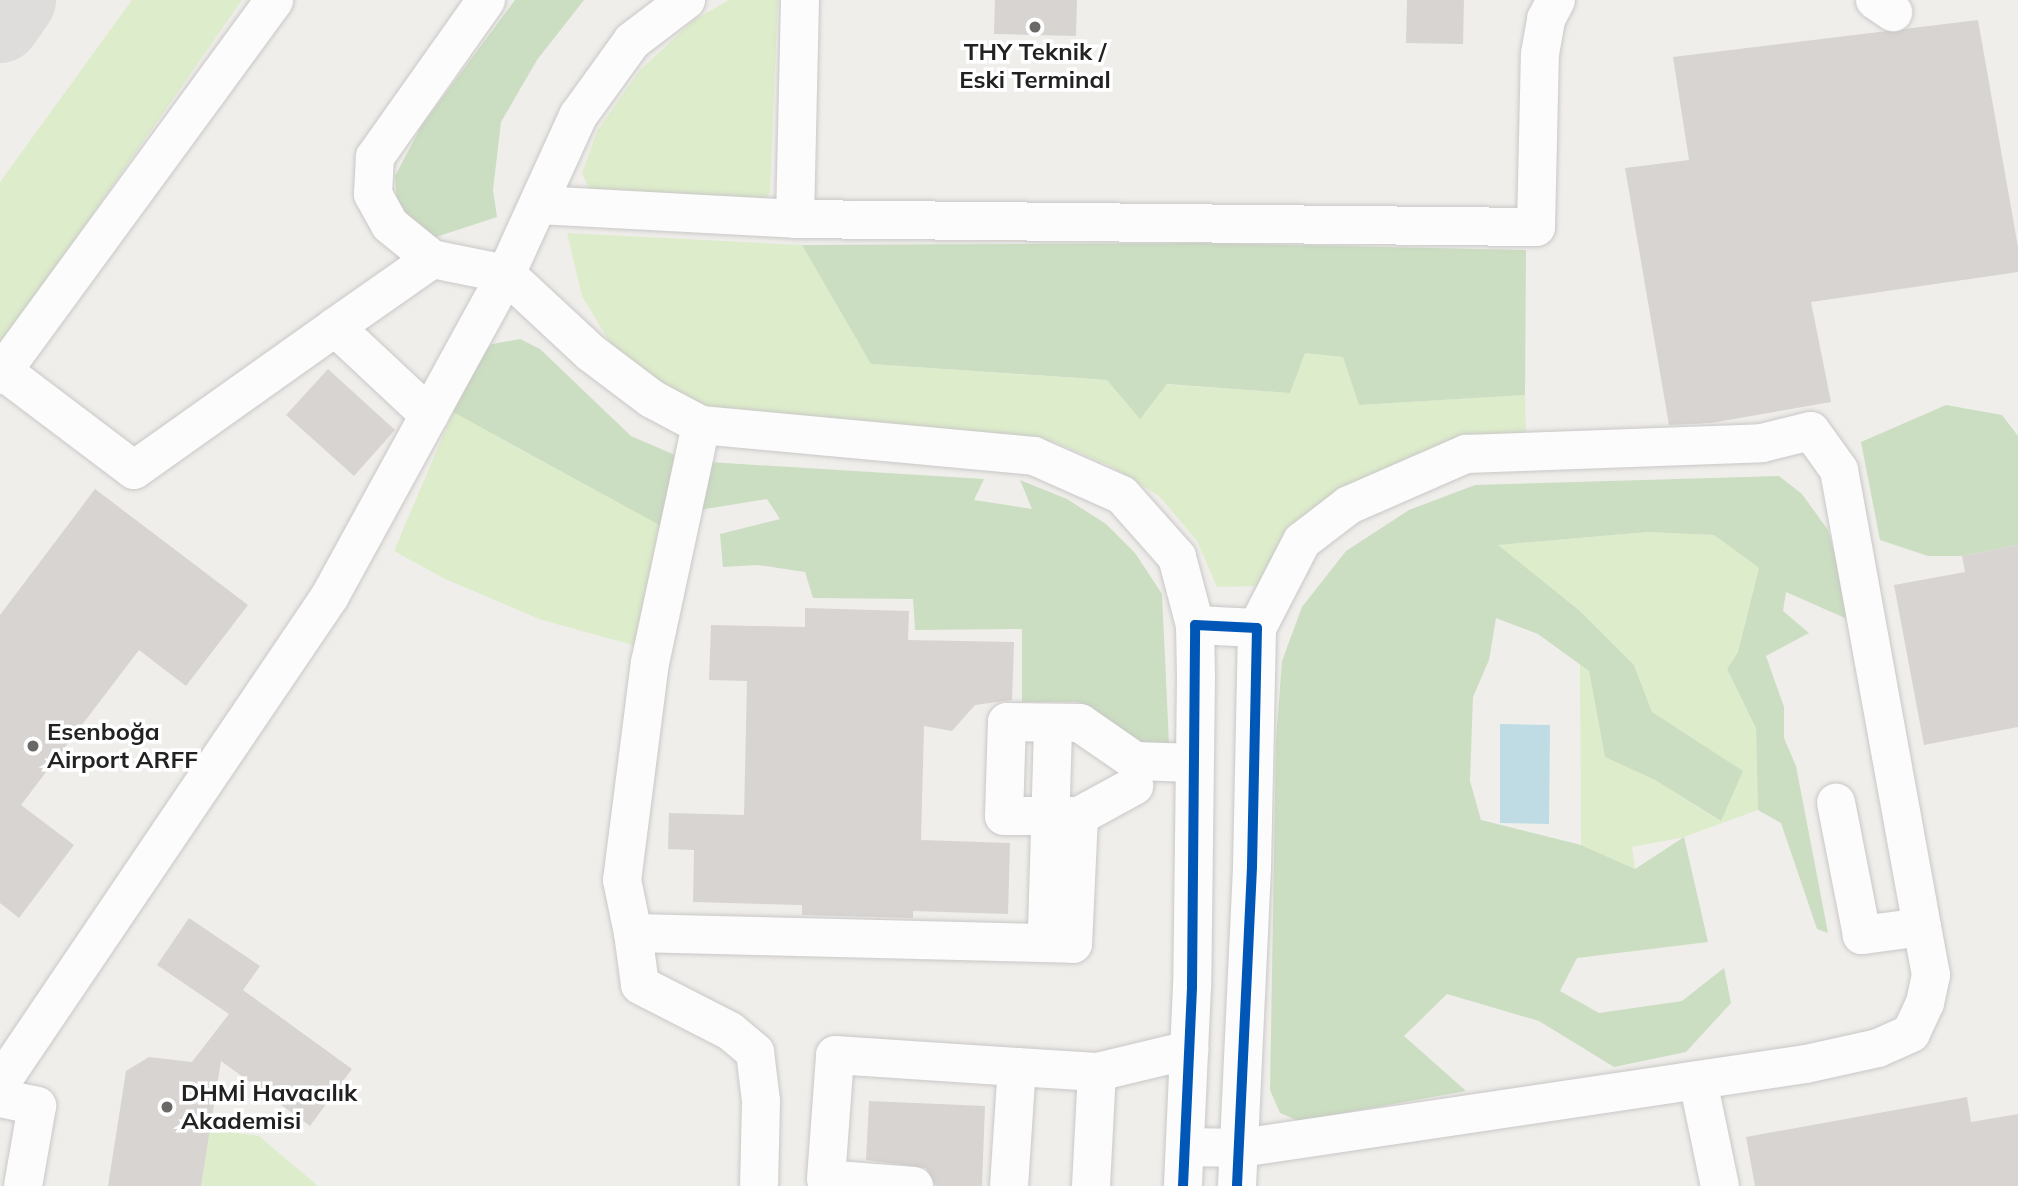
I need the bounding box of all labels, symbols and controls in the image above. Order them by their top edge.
marker: THY Teknik / Eski Terminal [1027,19,1043,35]
place label: THY Teknik / Eski Terminal [959,38,1111,94]
place label: Esenboğa Airport ARFF [47,718,198,774]
marker: Esenboğa Airport ARFF [25,738,41,754]
place label: DHMİ Havacılık Akademisi [181,1079,357,1135]
marker: DHMİ Havacılık Akademisi [159,1099,175,1115]

